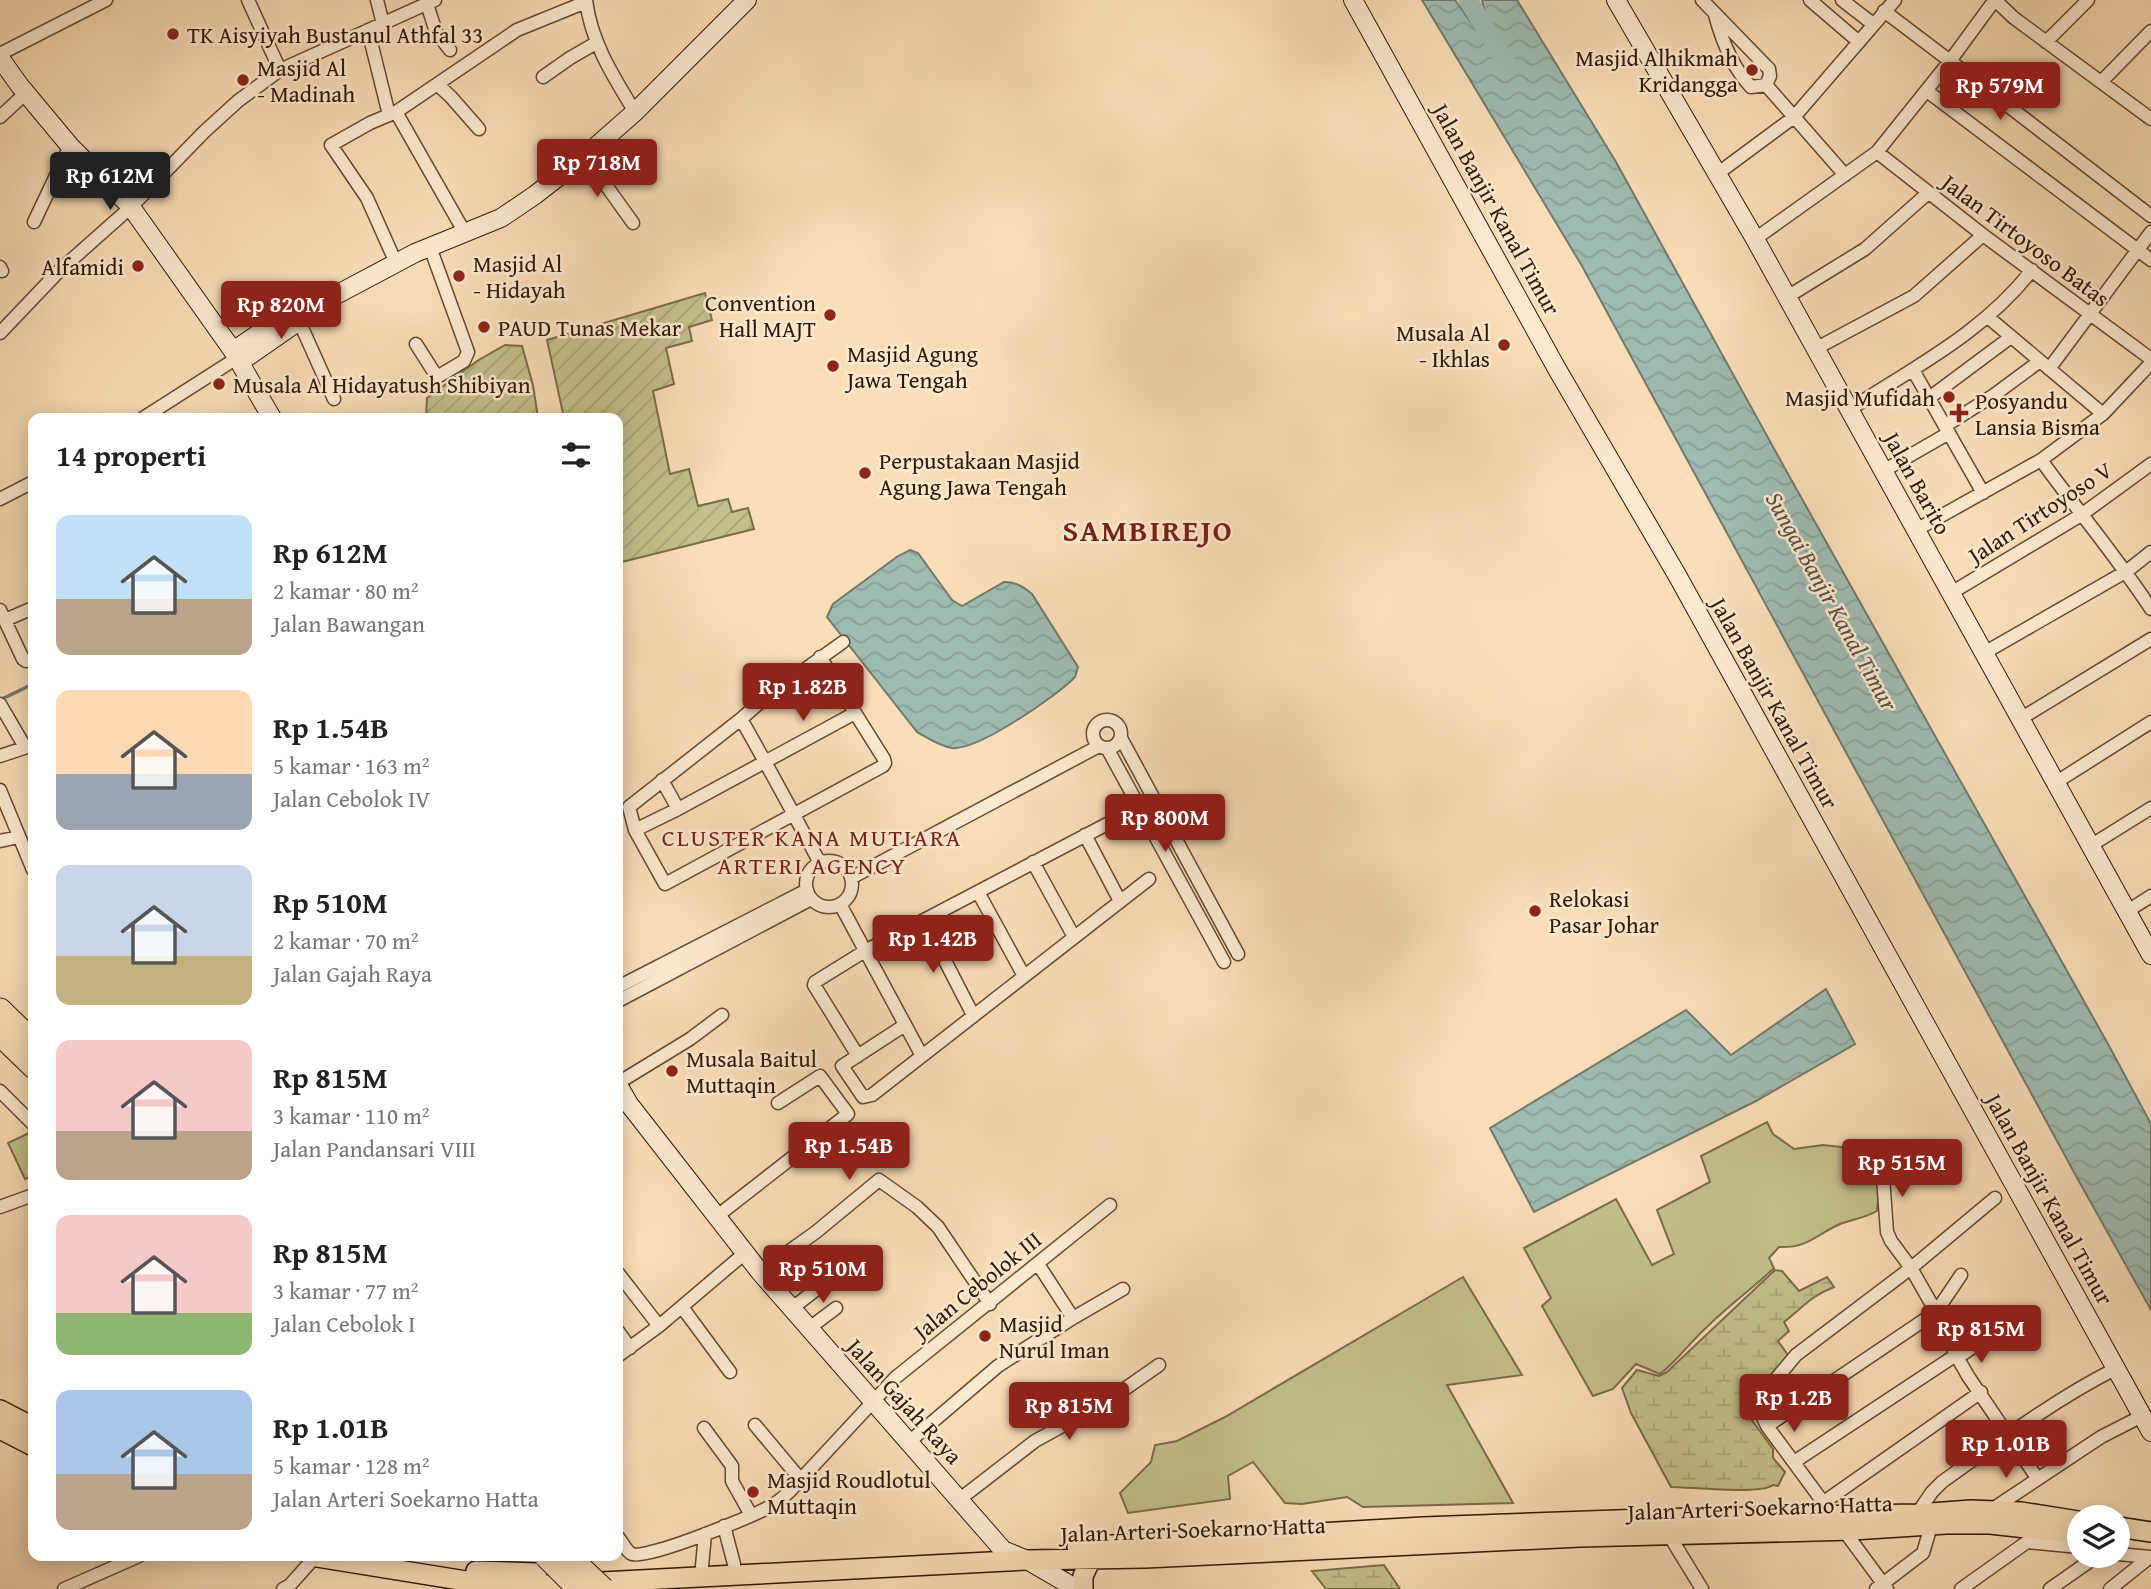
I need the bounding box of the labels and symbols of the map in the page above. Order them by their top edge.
place label: TK Aisyiyah Bustanul Athfal 33 [187,18,483,51]
marker: TK Aisyiyah Bustanul Athfal 33 [165,26,181,42]
place label: Masjid Alhikmah Kridangga [1575,41,1738,100]
place label: Masjid Al - Madinah [257,51,355,110]
marker: Masjid Alhikmah Kridangga [1744,62,1760,78]
pin: Rp 579M [1935,62,2065,122]
marker: Masjid Al - Madinah [235,72,251,88]
street label: Jalan Banjir Kanal Timur [1424,95,1569,321]
pin: Rp 718M [532,140,662,199]
pin: Rp 612M [45,152,175,212]
street label: Jalan Tirtoyoso Batas [1933,164,2117,314]
place label: Masjid Al - Hidayah [473,247,566,306]
place label: Alfamidi [41,250,124,283]
marker: Alfamidi [130,258,146,274]
marker: Masjid Al - Hidayah [451,268,467,284]
pin: Rp 820M [216,282,346,341]
place label: Convention Hall MAJT [705,286,816,345]
marker: Convention Hall MAJT [822,307,838,323]
place label: PAUD Tunas Mekar [498,311,682,344]
place label: Musala Al - Ikhlas [1396,316,1490,375]
marker: PAUD Tunas Mekar [476,319,492,335]
place label: Masjid Agung Jawa Tengah [844,337,979,396]
marker: Musala Al - Ikhlas [1496,337,1512,353]
marker: Masjid Agung Jawa Tengah [825,358,841,374]
place label: Musala Al Hidayatush Shibiyan [233,368,531,401]
marker: Musala Al Hidayatush Shibiyan [211,376,227,392]
place label: Masjid Mufidah [1785,381,1935,414]
place label: Posyandu Lansia Bisma [1975,384,2100,443]
marker: Masjid Mufidah [1941,389,1957,405]
marker: Posyandu Lansia Bisma [1949,403,1969,423]
street label: Jalan Barito [1875,423,1960,540]
place label: Perpustakaan Masjid Agung Jawa Tengah [879,444,1081,503]
street label: Jalan Tirtoyoso V [1959,453,2119,573]
marker: Perpustakaan Masjid Agung Jawa Tengah [857,465,873,481]
water label: Sungai Banjir Kanal Timur [1757,485,1907,718]
district label: SAMBIREJO [1062,508,1234,552]
street label: Jalan Banjir Kanal Timur [1702,589,1847,815]
pin: Rp 1.82B [731,664,875,723]
pin: Rp 800M [1100,794,1230,854]
district label: CLUSTER KANA MUTIARA ARTERI AGENCY [662,820,962,883]
place label: Relokasi Pasar Johar [1549,882,1660,941]
marker: Relokasi Pasar Johar [1527,903,1543,919]
pin: Rp 1.42B [861,916,1005,975]
place label: Musala Baitul Muttaqin [686,1042,817,1101]
marker: Musala Baitul Muttaqin [664,1063,680,1079]
street label: Jalan Banjir Kanal Timur [1977,1085,2122,1311]
pin: Rp 1.54B [777,1122,921,1182]
pin: Rp 515M [1837,1140,1967,1199]
street label: Jalan Cebolok III [903,1223,1048,1349]
pin: Rp 510M [758,1246,888,1305]
pin: Rp 815M [1916,1306,2046,1365]
place label: Masjid Nurul Iman [999,1307,1110,1366]
marker: Masjid Nurul Iman [977,1328,993,1344]
street label: Jalan Gajah Raya [838,1329,971,1471]
pin: Rp 1.2B [1729,1374,1859,1434]
pin: Rp 815M [1004,1382,1134,1442]
pin: Rp 1.01B [1934,1420,2078,1480]
place label: Masjid Roudlotul Muttaqin [767,1463,931,1522]
marker: Masjid Roudlotul Muttaqin [745,1484,761,1500]
street label: Jalan Arteri Soekarno Hatta [1624,1486,1893,1528]
street label: Jalan Arteri Soekarno Hatta [1057,1508,1326,1550]

